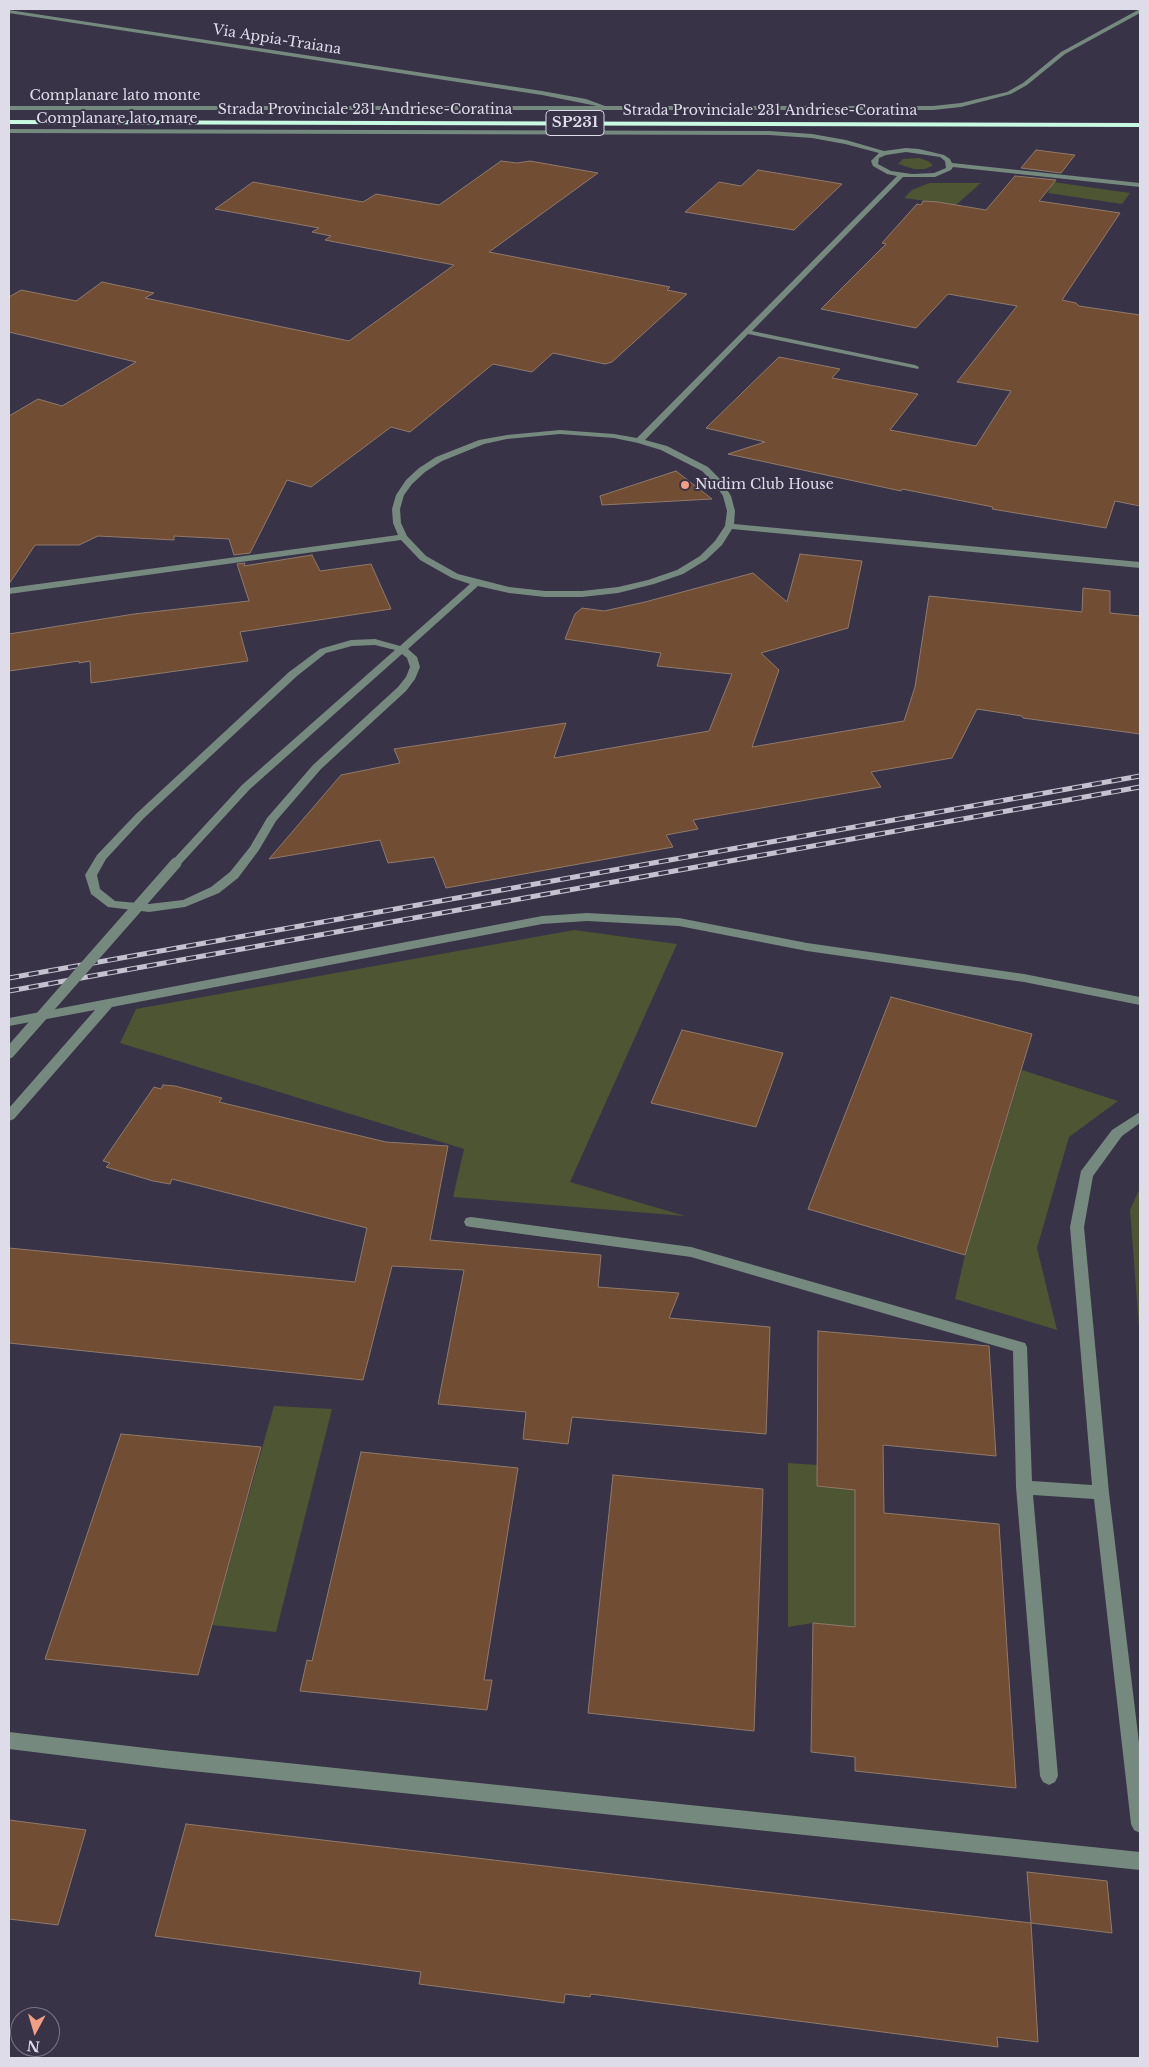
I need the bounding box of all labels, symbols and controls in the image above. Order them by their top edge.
street label: Via Appia-Traiana [212,22,342,58]
street label: Complanare lato monte [29,88,201,104]
street label: Strada Provinciale 231 Andriese-Coratina [218,102,512,118]
street label: Strada Provinciale 231 Andriese-Coratina [623,103,917,119]
road number: SP231 [546,110,604,136]
street label: Complanare lato mare [36,111,198,127]
place label: Nudim Club House [695,477,834,493]
marker: Nudim Club House [679,479,691,491]
north arrow [10,2007,60,2057]
text: N [26,2036,41,2056]

